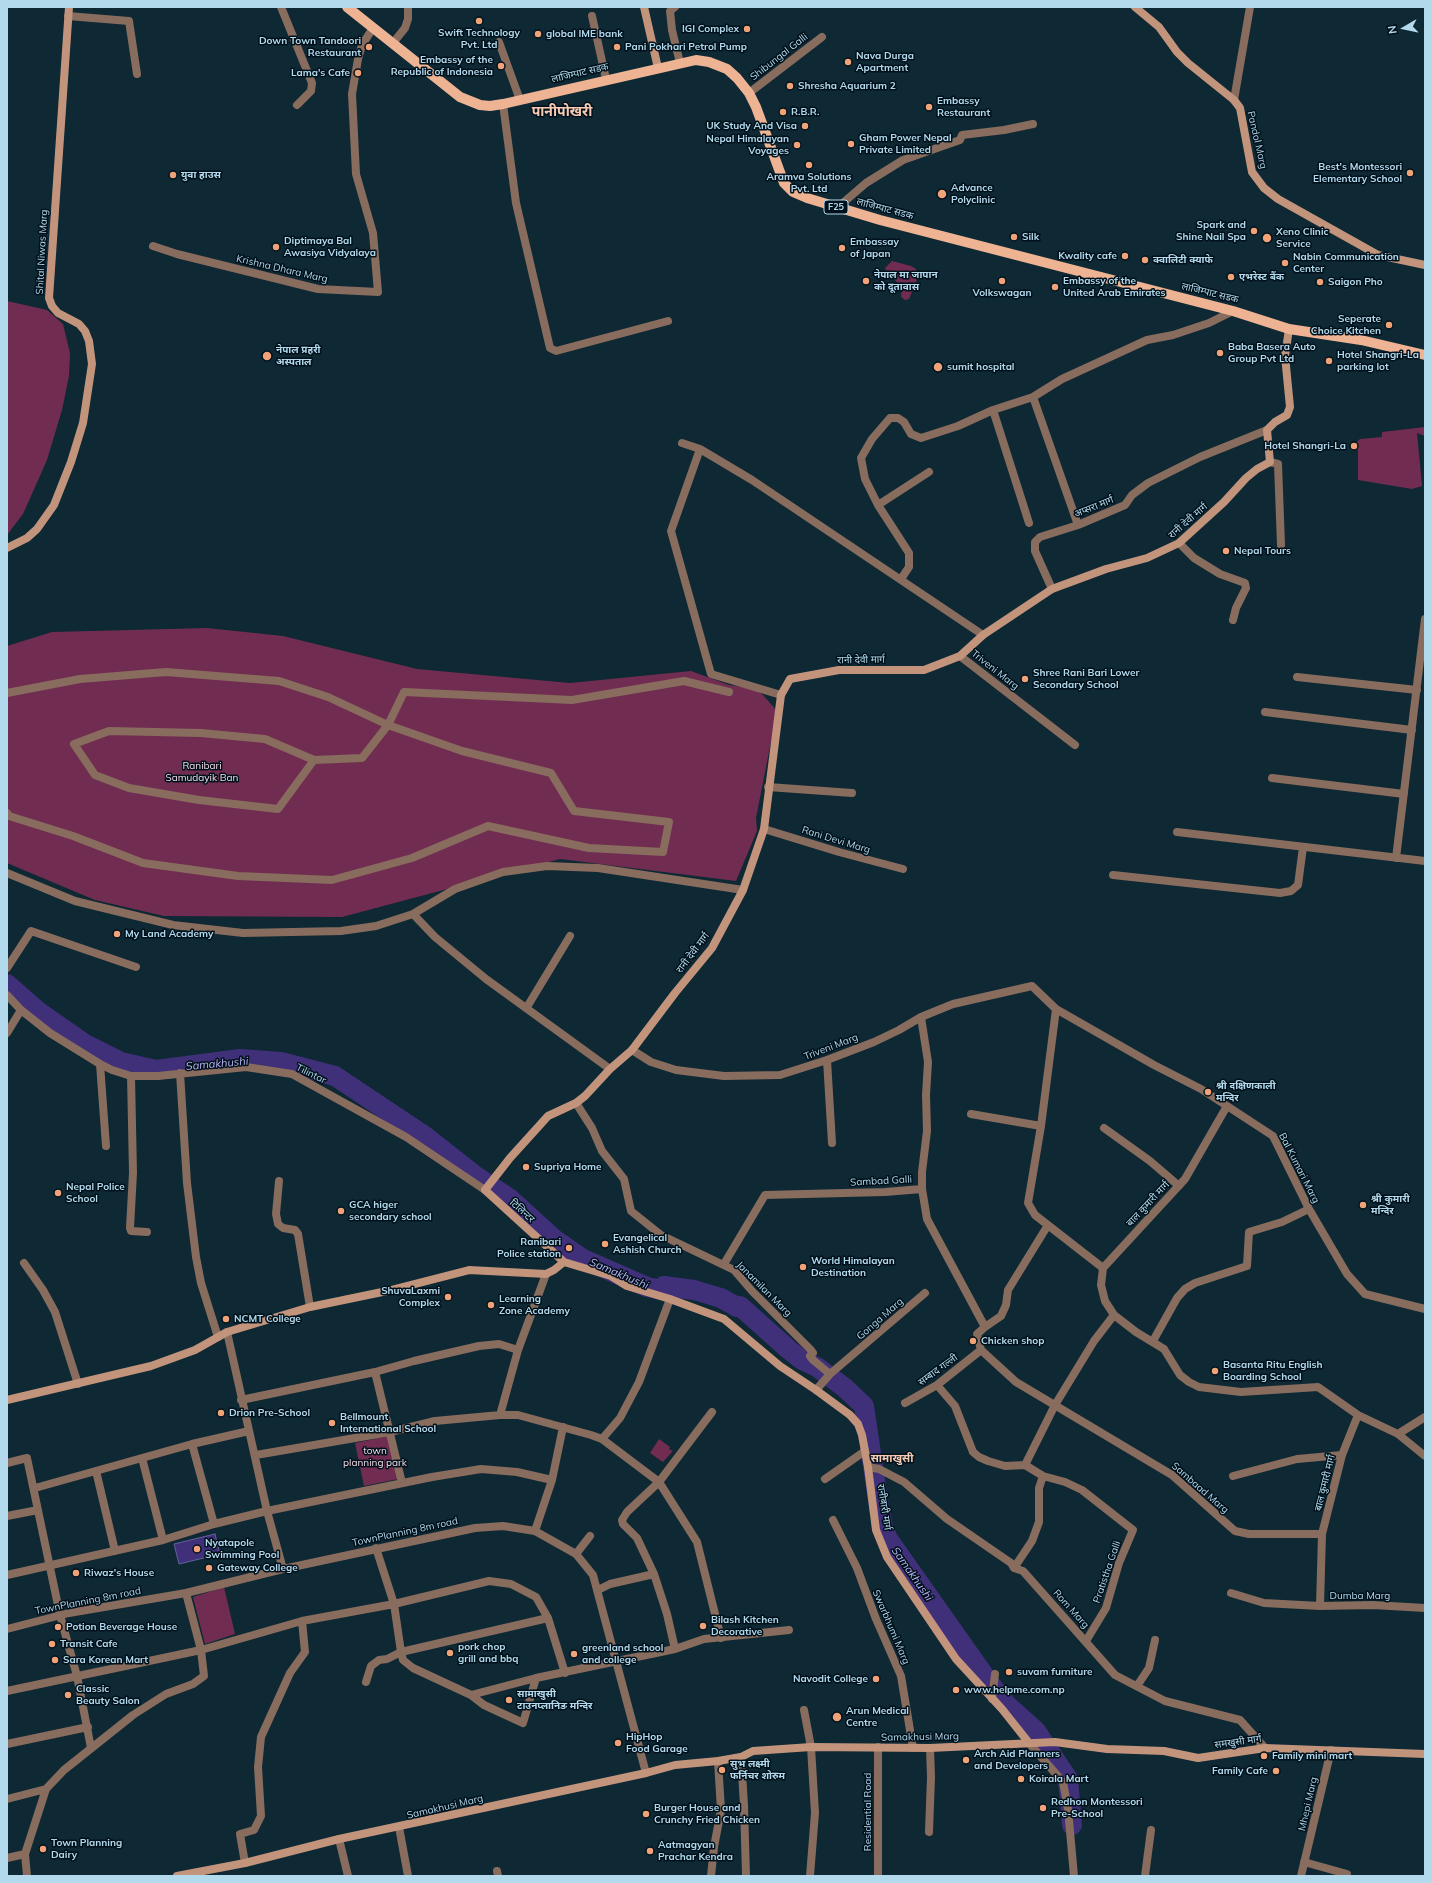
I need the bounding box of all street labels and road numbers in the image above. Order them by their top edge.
street label: Shibungal Galli [748,31,810,83]
street label: लाजिम्पाट सडक [550,61,610,85]
street label: Pandol Marg [1245,110,1269,170]
street label: लाजिम्पाट सडक [855,196,915,222]
road number: F25 [824,200,848,214]
street label: Shital Niwas Marg [34,209,50,295]
street label: Krishna Dhara Marg [235,253,329,285]
street label: लाजिम्पाट सडक [1180,280,1240,306]
street label: अप्सरा मार्ग [1073,494,1115,520]
street label: रानी देवी मार्ग [1166,501,1210,541]
street label: Triveni Marg [969,648,1021,692]
street label: रानी देवी मार्ग [837,654,885,666]
street label: Rani Devi Marg [800,824,872,856]
street label: रानी देवी मार्ग [674,930,712,976]
street label: Triveni Marg [802,1031,860,1063]
street label: Tilintar [294,1061,328,1087]
street label: Bal Kumari Marg [1276,1131,1322,1205]
street label: Sambad Galli [850,1173,912,1189]
street label: बाल कुमारी मार्ग [1124,1179,1172,1229]
street label: टिलिन्टर [507,1197,537,1225]
street label: Janamilan Marg [734,1259,794,1319]
street label: Gonga Marg [854,1296,906,1342]
street label: सम्बाद गल्ली [916,1352,960,1388]
street label: बाल कुमारी मार्ग [1312,1454,1338,1512]
street label: Sambaad Marg [1169,1460,1231,1516]
street label: रानीबारी मार्ग [874,1483,894,1531]
street label: TownPlanning 8m road [351,1515,459,1549]
street label: Pratistha Galli [1091,1539,1123,1605]
street label: TownPlanning 8m road [34,1585,142,1617]
street label: Rom Marg [1050,1587,1092,1631]
street label: Swarbhumi Marg [870,1588,912,1666]
street label: Dumba Marg [1330,1590,1390,1602]
street label: Samakhusi Marg [881,1730,959,1744]
street label: समखुसी मार्ग [1214,1733,1262,1751]
street label: Residential Road [862,1773,874,1851]
street label: Mhepi Marg [1296,1776,1320,1832]
street label: Samakhusi Marg [406,1792,484,1822]

